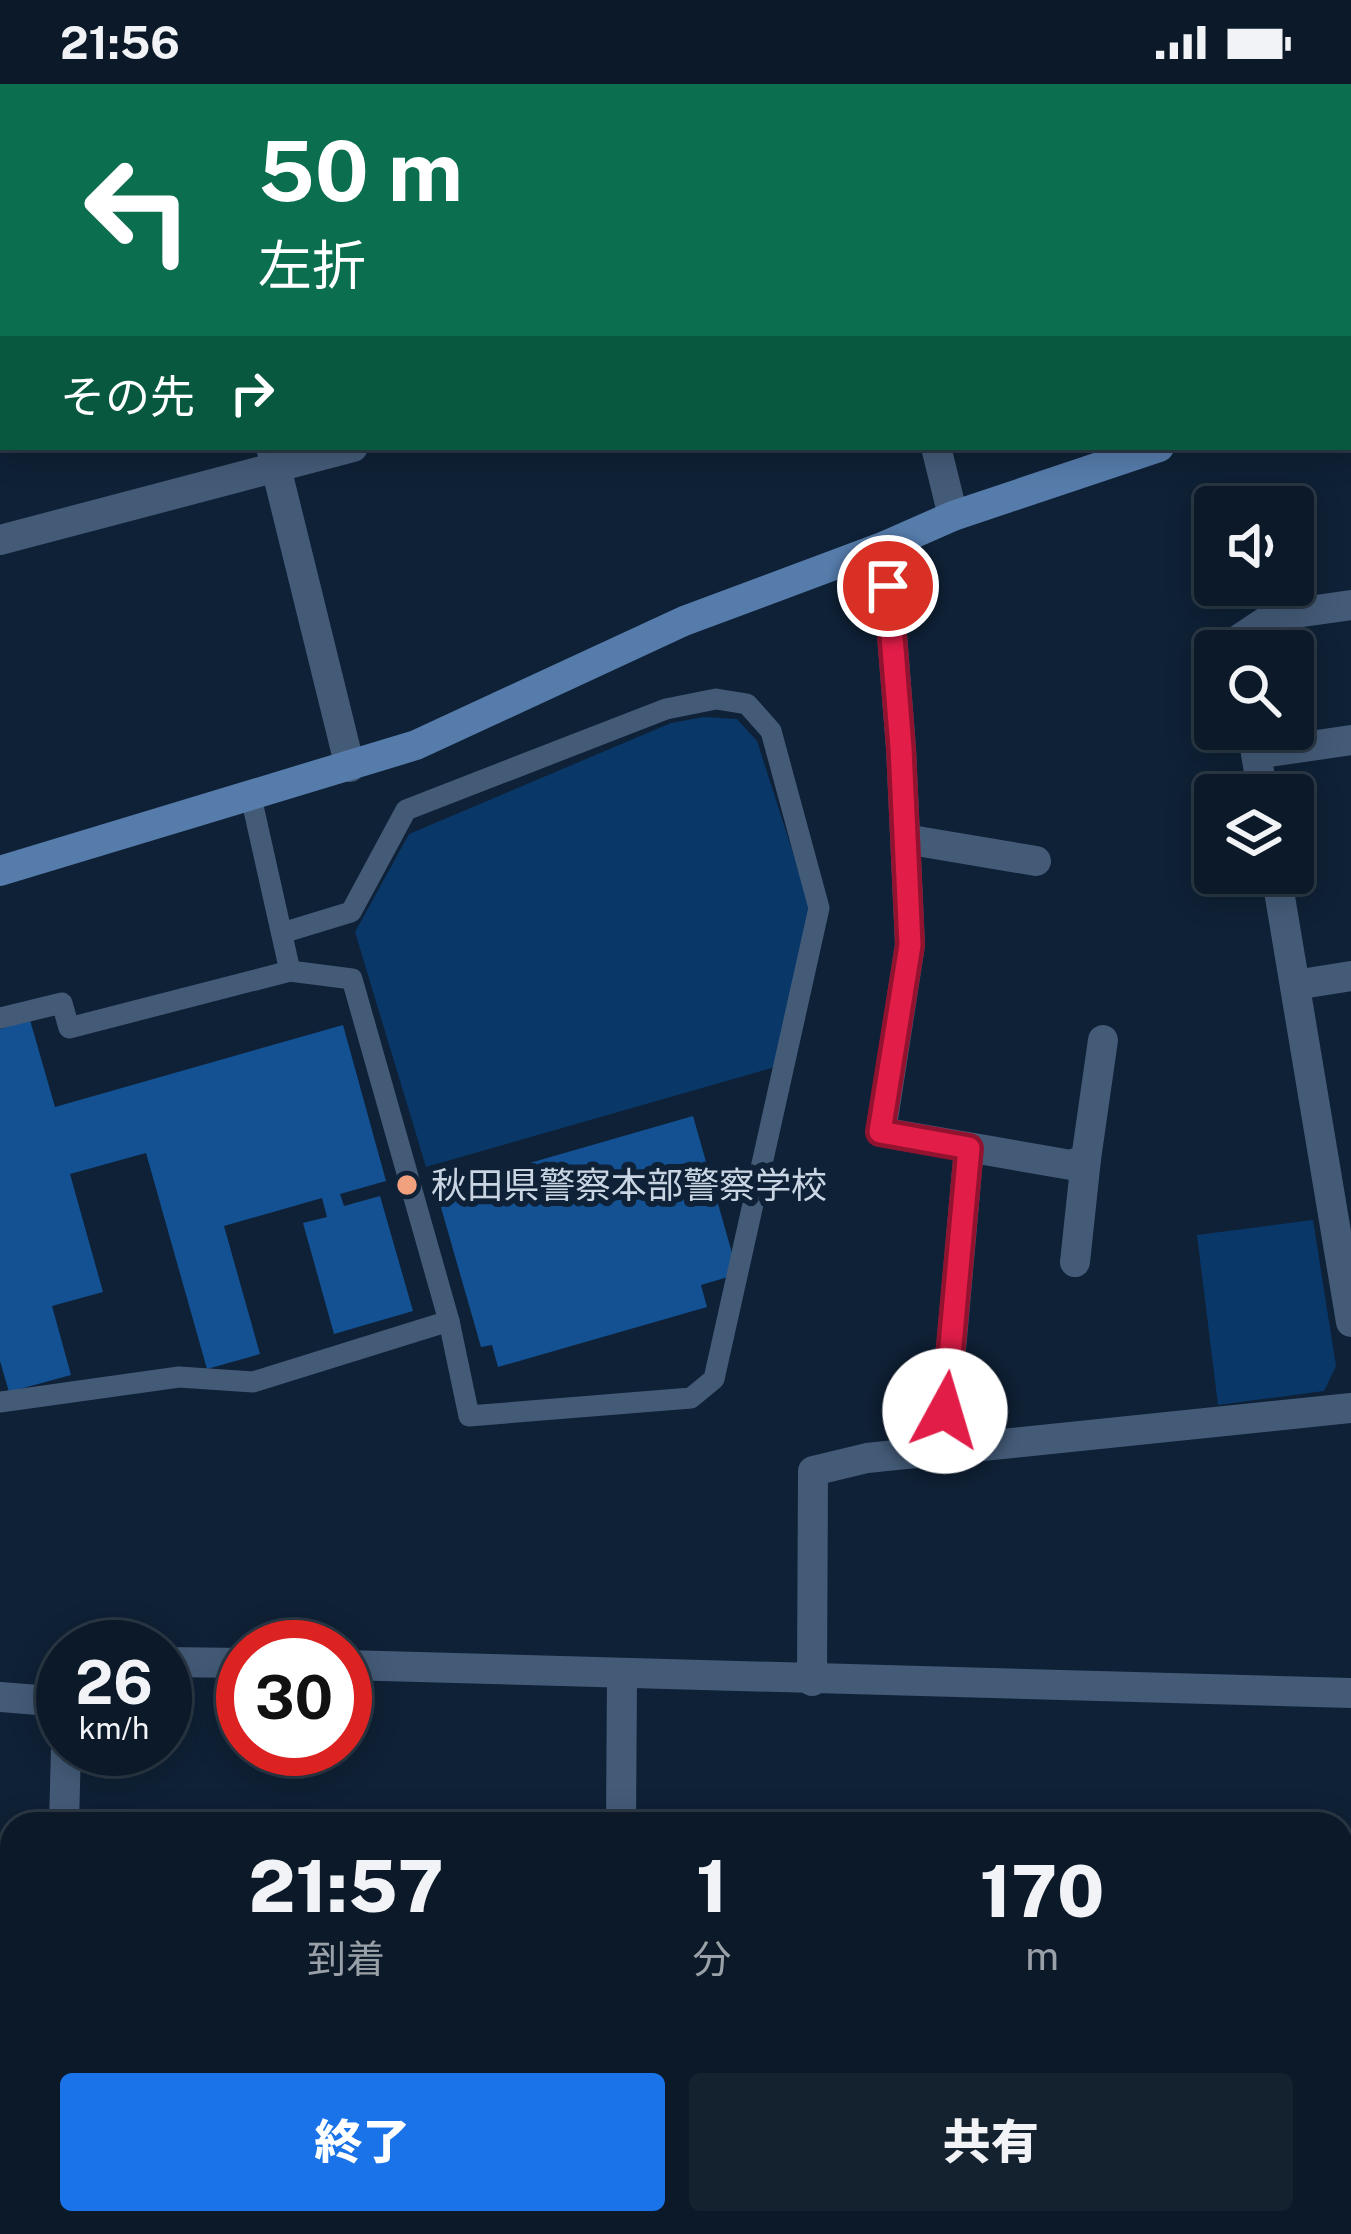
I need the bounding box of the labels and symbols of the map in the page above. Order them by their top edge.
pin [837,535,939,637]
place label: 秋田県警察本部警察学校 [431,1164,827,1206]
marker: 秋田県警察本部警察学校 [394,1172,420,1198]
position arrow [882,1348,1008,1474]
speed limit sign: 30 [216,1620,372,1776]

